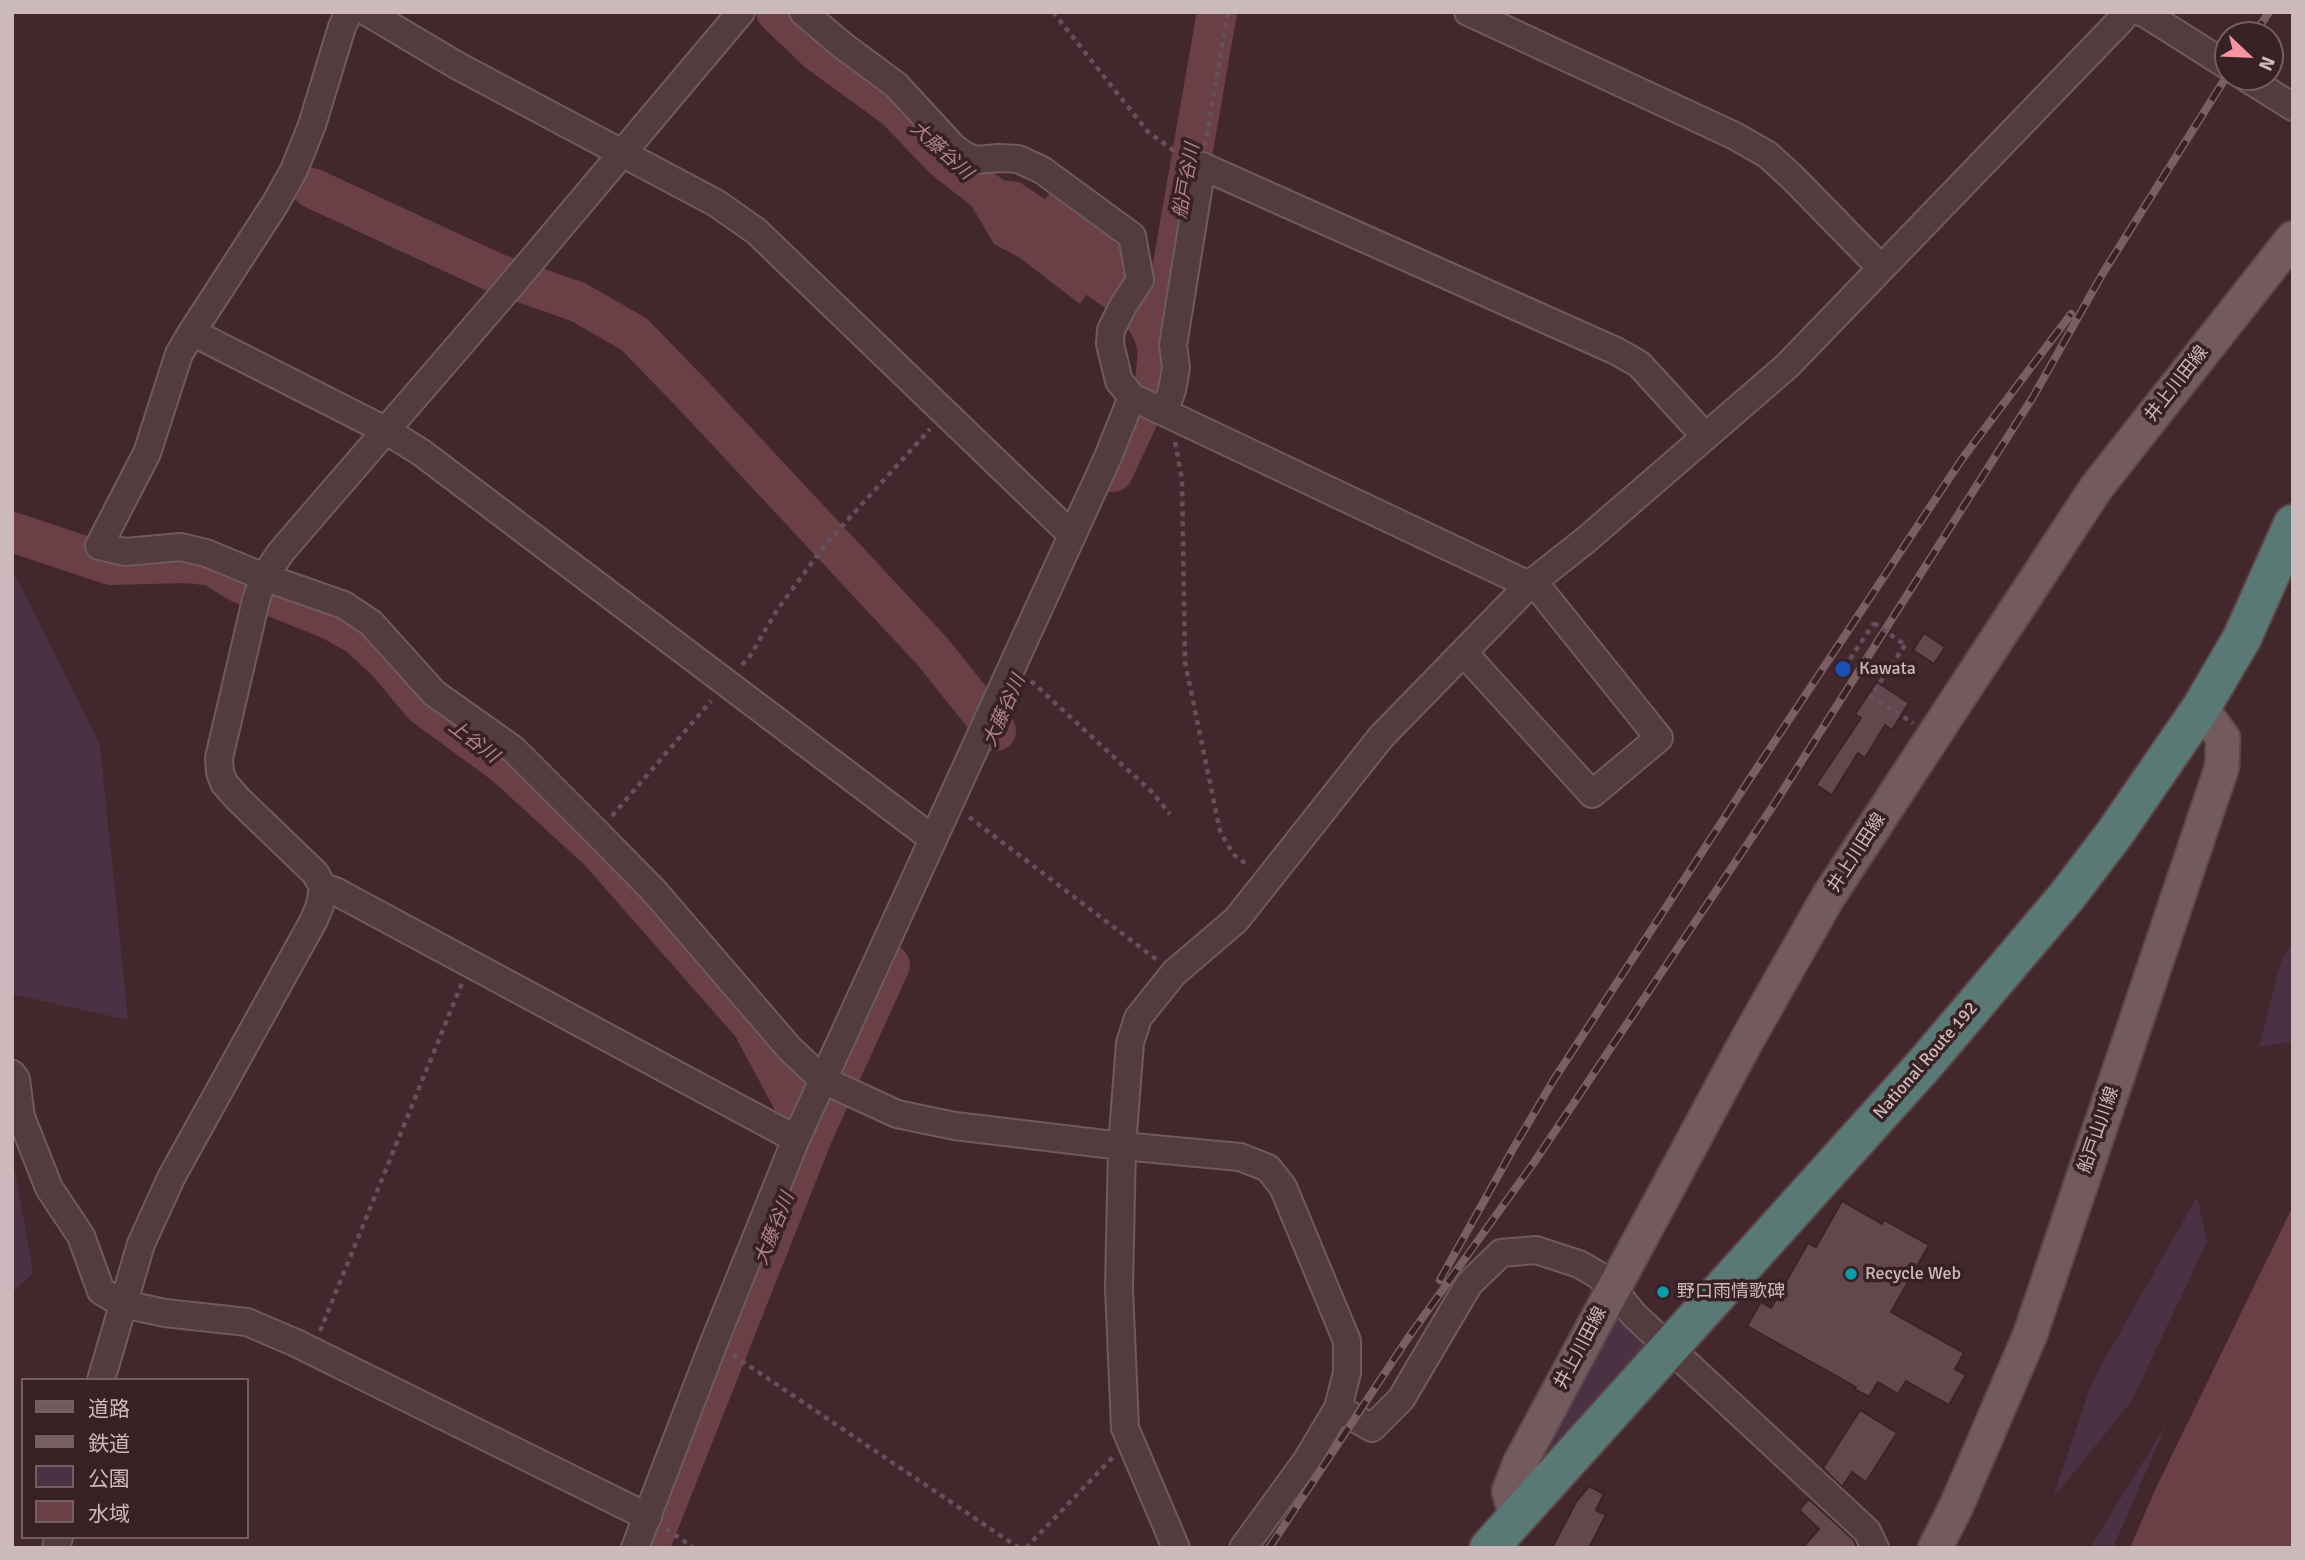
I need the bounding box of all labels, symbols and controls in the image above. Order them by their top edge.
north arrow [2214,21,2284,91]
text: N [2253,53,2280,74]
water label: 大藤谷川 [905,117,977,185]
water label: 船戸谷川 [1169,142,1205,220]
street label: 井上川田線 [2141,342,2213,426]
place label: Kawata [1859,658,1916,680]
marker: Kawata [1833,659,1853,679]
water label: 大藤谷川 [979,672,1031,750]
water label: 上谷川 [443,716,503,768]
street label: 井上川田線 [1823,809,1891,897]
street label: National Route 192 [1869,998,1983,1124]
street label: 船戸山川線 [2074,1084,2124,1176]
water label: 大藤谷川 [750,1189,800,1269]
place label: Recycle Web [1865,1263,1961,1285]
marker: Recycle Web [1843,1266,1859,1282]
place label: 野口雨情歌碑 [1677,1281,1785,1303]
marker: 野口雨情歌碑 [1655,1284,1671,1300]
street label: 井上川田線 [1550,1303,1612,1393]
legend [21,1378,248,1539]
text: 道路 [88,1396,130,1422]
text: 鉄道 [88,1431,130,1457]
text: 公園 [88,1466,130,1492]
text: 水域 [88,1501,130,1527]

